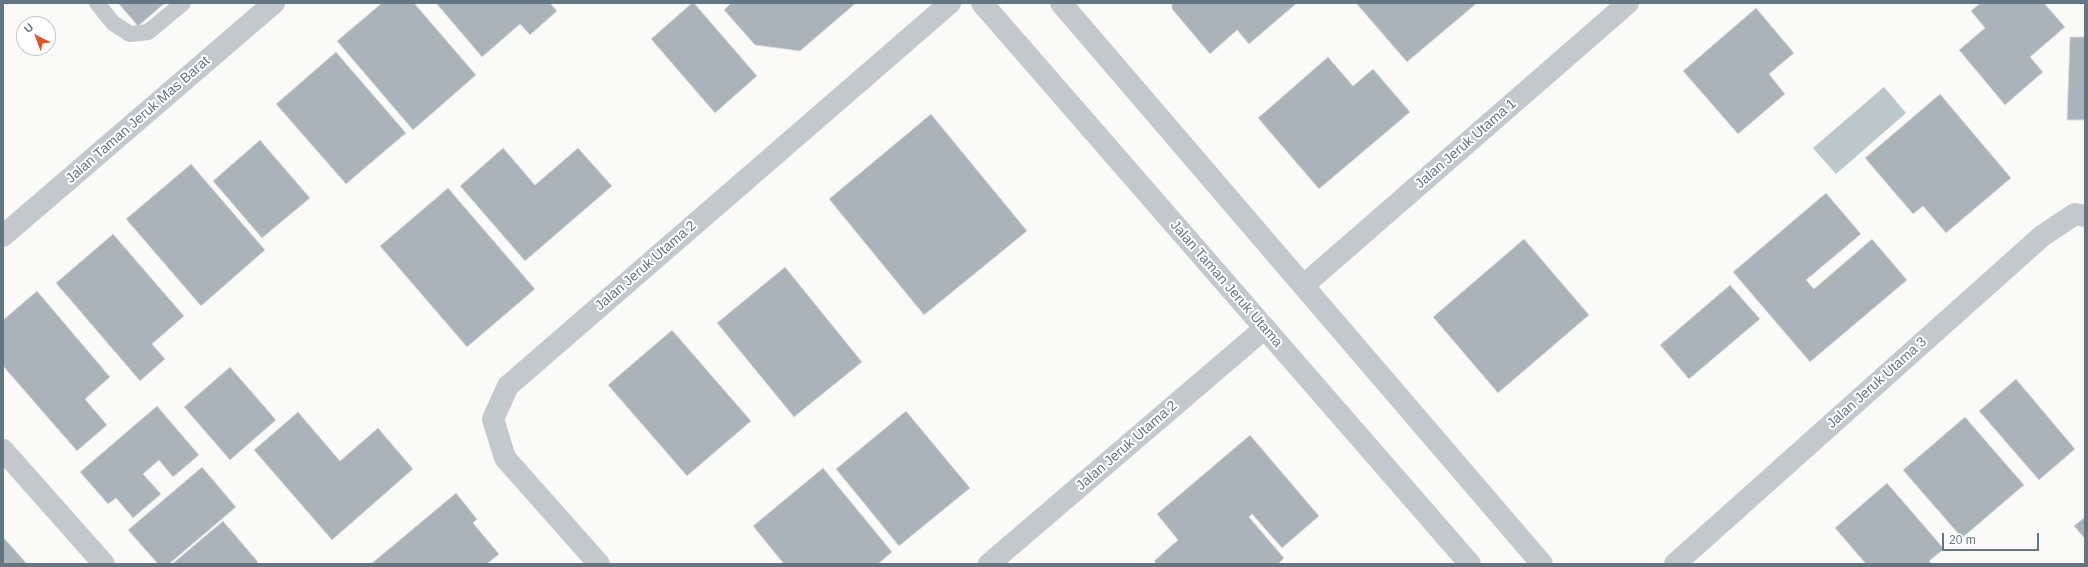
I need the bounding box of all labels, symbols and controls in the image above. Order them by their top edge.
north arrow [16,16,56,56]
text: U [22,21,36,35]
street label: Jalan Taman Jeruk Mas Barat [63,53,213,187]
street label: Jalan Jeruk Utama 1 [1412,96,1520,192]
street label: Jalan Taman Jeruk Utama [1166,217,1286,351]
street label: Jalan Jeruk Utama 2 [592,218,700,314]
street label: Jalan Jeruk Utama 3 [1824,334,1930,432]
street label: Jalan Jeruk Utama 2 [1073,398,1181,494]
scale bar [1944,525,2041,551]
text: 20 m [1949,533,1976,547]

